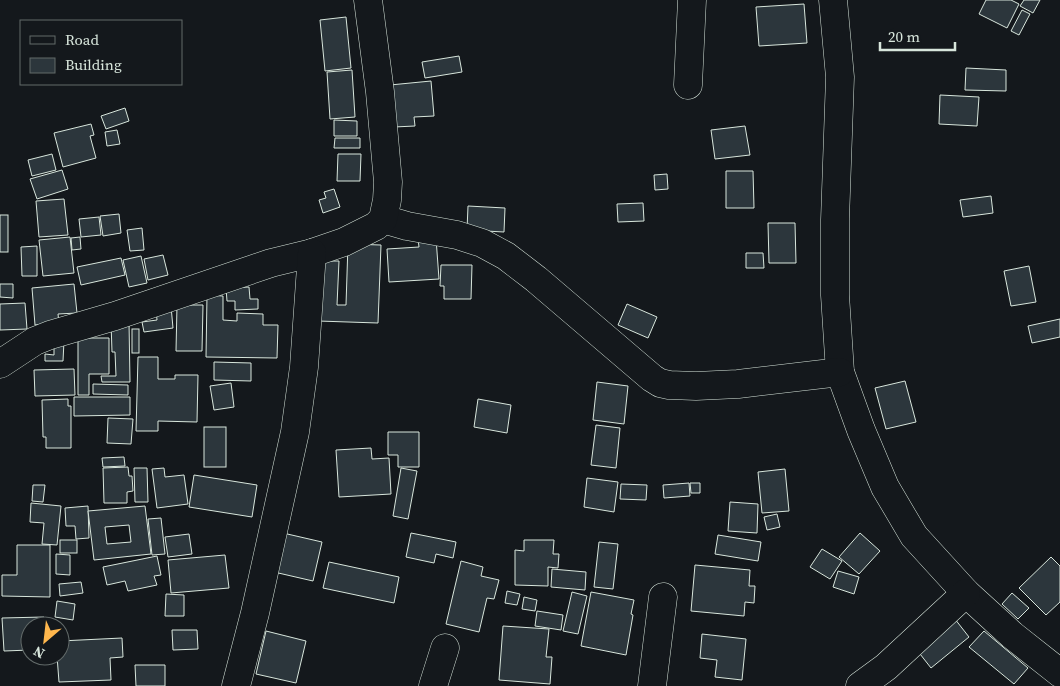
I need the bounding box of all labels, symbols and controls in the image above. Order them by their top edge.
legend [20,20,182,85]
scale bar [880,20,955,52]
text: 20 m [888,26,920,47]
text: Road [65,29,99,50]
text: Building [65,54,122,75]
north arrow [20,616,70,666]
text: N [30,641,48,664]

